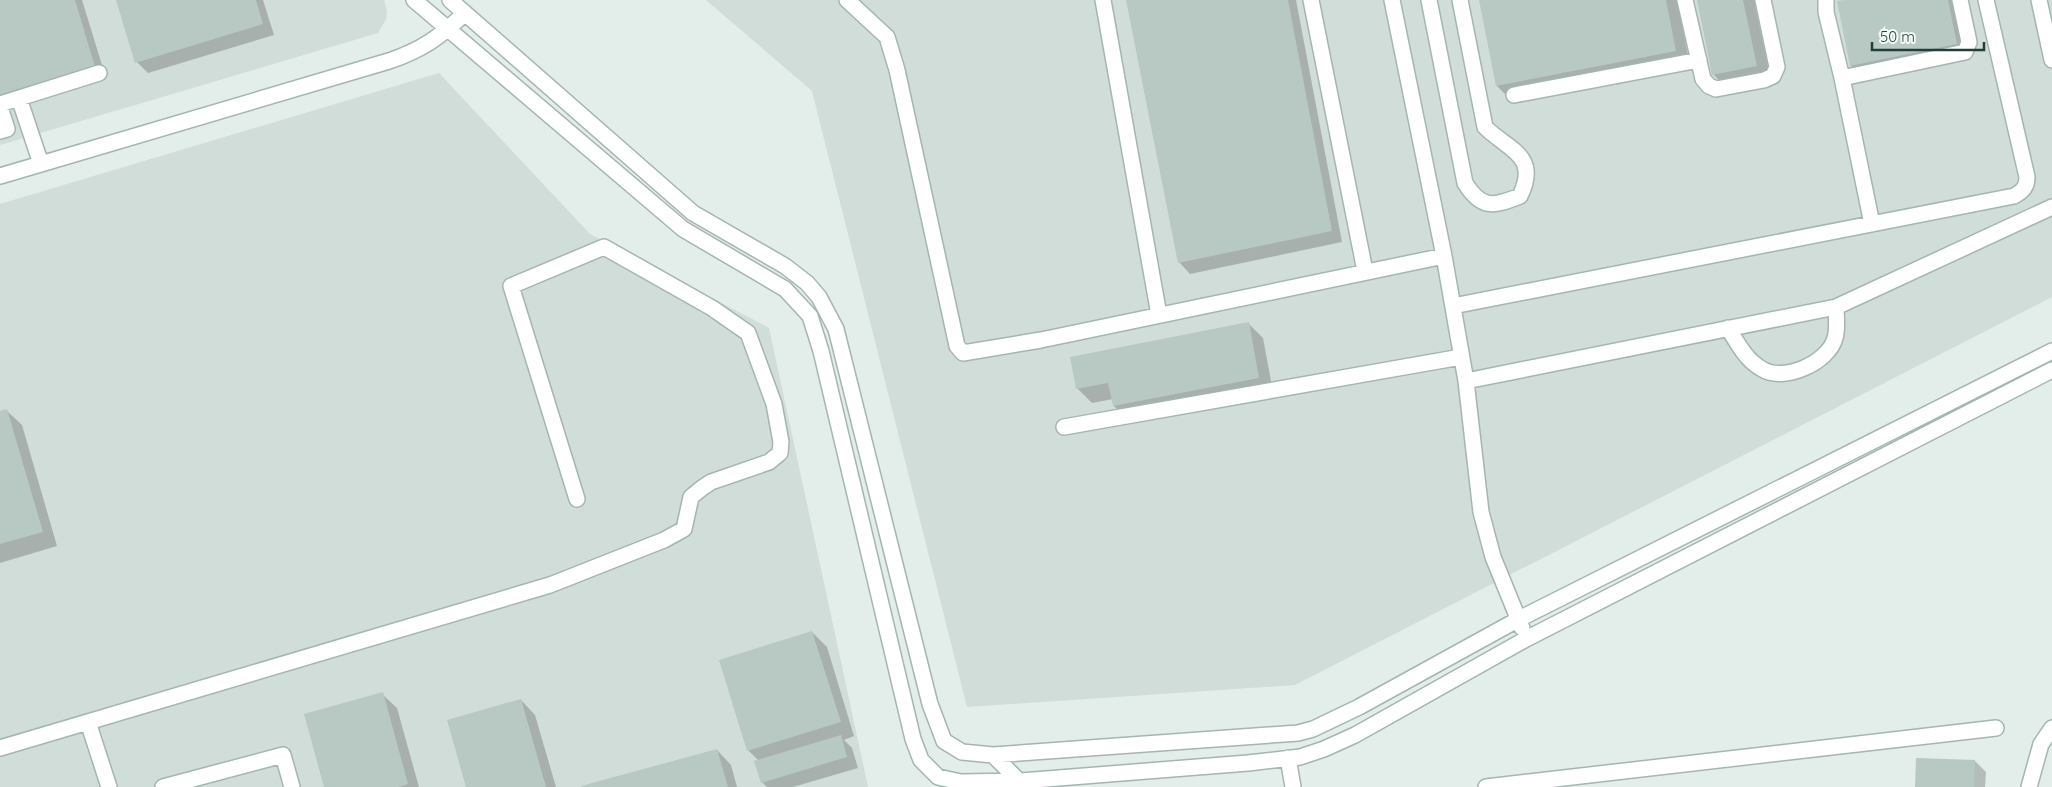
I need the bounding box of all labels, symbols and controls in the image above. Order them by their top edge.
scale bar [1872,20,1984,52]
text: 50 m [1880,27,1915,46]

